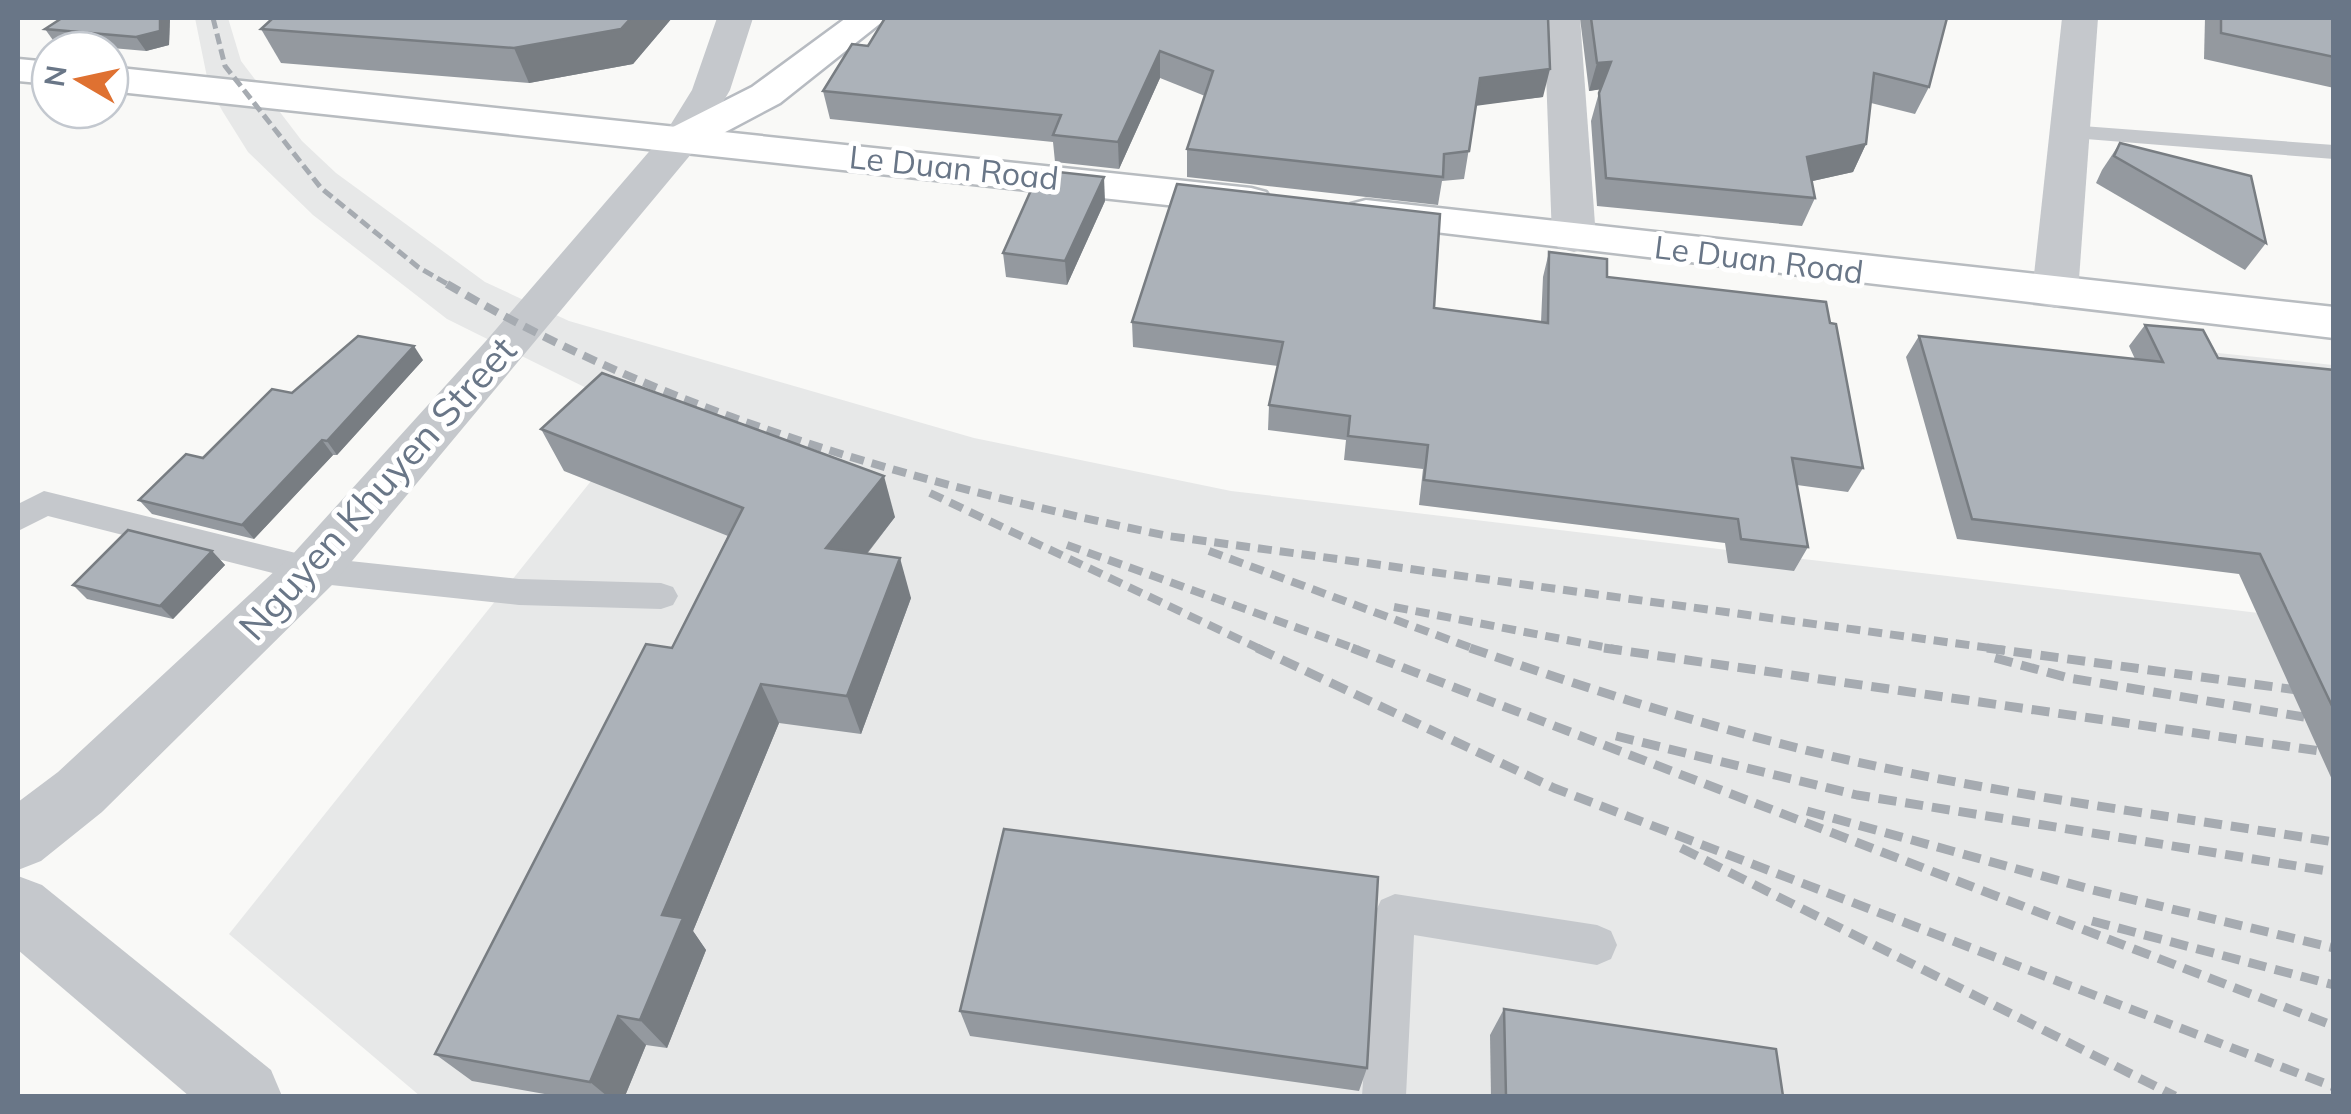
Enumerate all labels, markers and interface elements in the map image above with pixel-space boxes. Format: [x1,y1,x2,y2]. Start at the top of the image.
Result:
north arrow [30,30,130,130]
text: N [36,63,74,89]
street label: Le Duan Road [847,136,1061,198]
street label: Le Duan Road [1652,226,1866,292]
street label: Nguyen Khuyen Street [228,326,526,650]

